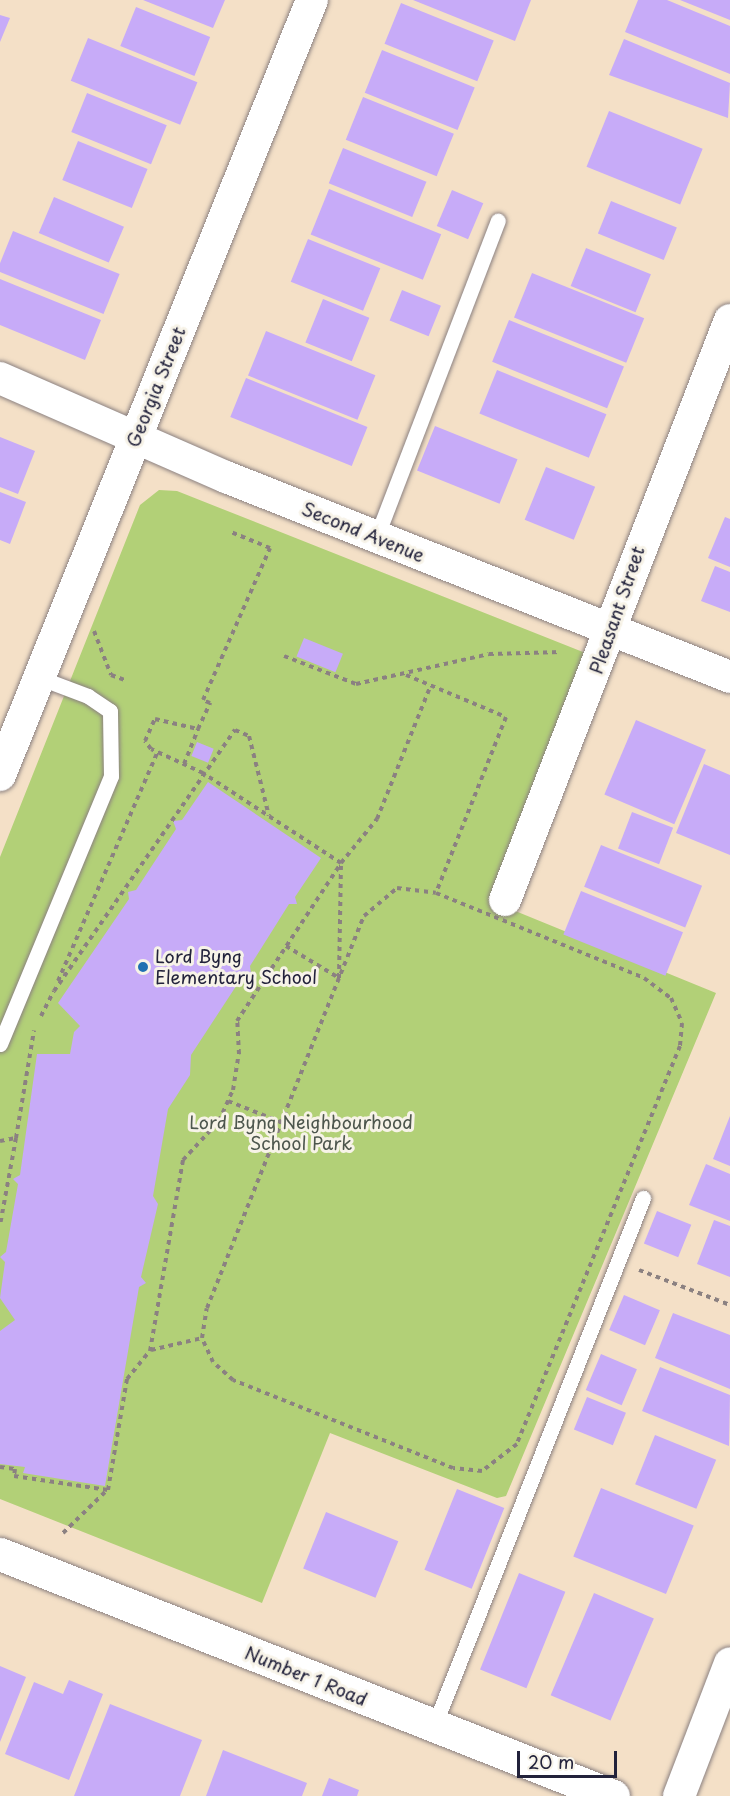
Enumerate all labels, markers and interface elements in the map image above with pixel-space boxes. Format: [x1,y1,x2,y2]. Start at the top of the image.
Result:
street label: Georgia Street [122,323,190,451]
street label: Second Avenue [299,498,427,566]
street label: Pleasant Street [585,543,649,677]
place label: Lord Byng Elementary School [155,946,317,988]
marker: Lord Byng Elementary School [136,960,150,974]
park label: Lord Byng Neighbourhood School Park [189,1112,413,1154]
street label: Number 1 Road [241,1641,371,1711]
scale bar [520,1739,620,1777]
text: 20 m [528,1748,574,1775]

